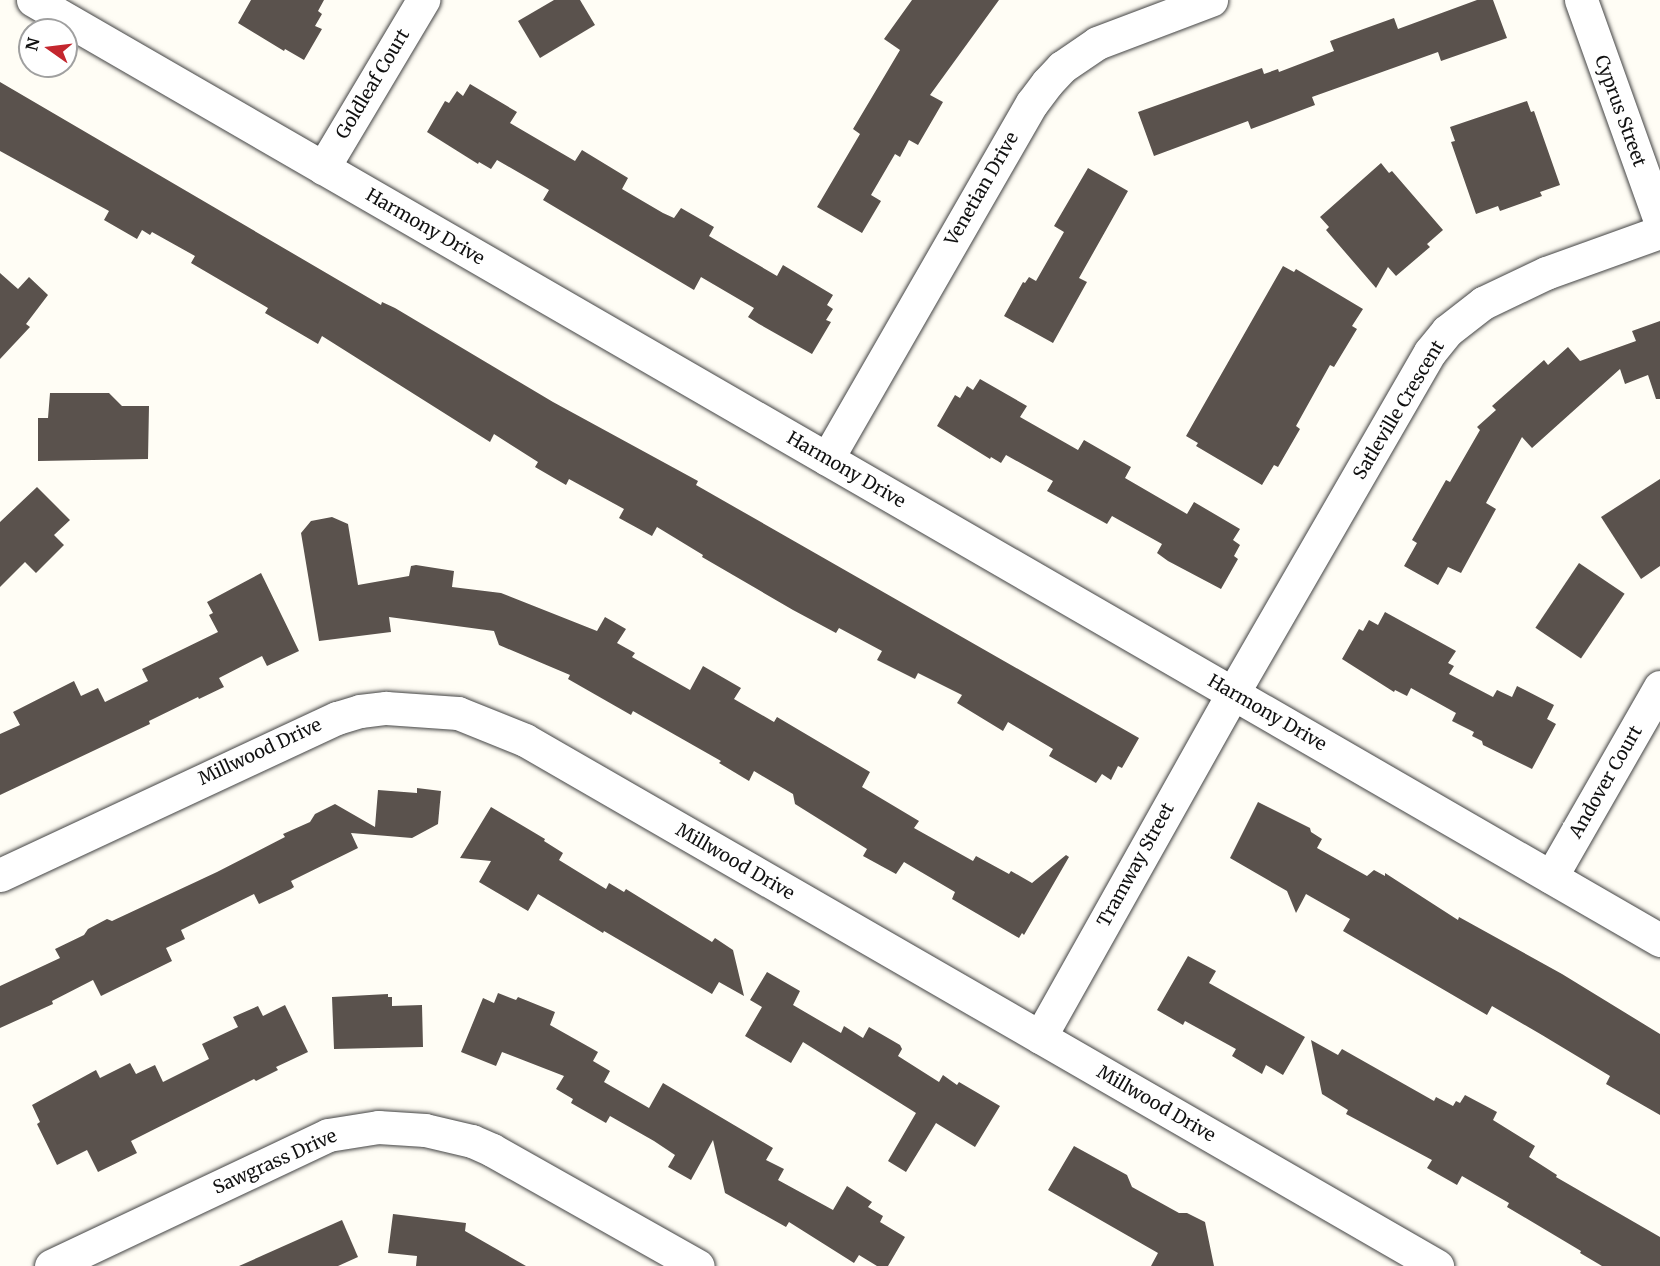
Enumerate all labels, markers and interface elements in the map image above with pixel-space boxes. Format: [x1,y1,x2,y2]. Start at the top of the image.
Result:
north arrow [18,18,78,78]
street label: Goldleaf Court [332,25,414,143]
text: N [21,36,44,53]
street label: Cyprus Street [1590,52,1650,170]
street label: Venetian Drive [941,129,1023,249]
street label: Harmony Drive [362,184,488,270]
street label: Satleville Crescent [1349,337,1449,483]
street label: Harmony Drive [783,427,909,513]
street label: Harmony Drive [1204,670,1330,756]
street label: Millwood Drive [195,714,325,790]
street label: Andover Court [1565,722,1647,842]
street label: Tramway Street [1093,799,1179,931]
street label: Millwood Drive [672,819,798,905]
street label: Millwood Drive [1093,1061,1219,1147]
street label: Sawgrass Drive [210,1125,340,1199]

